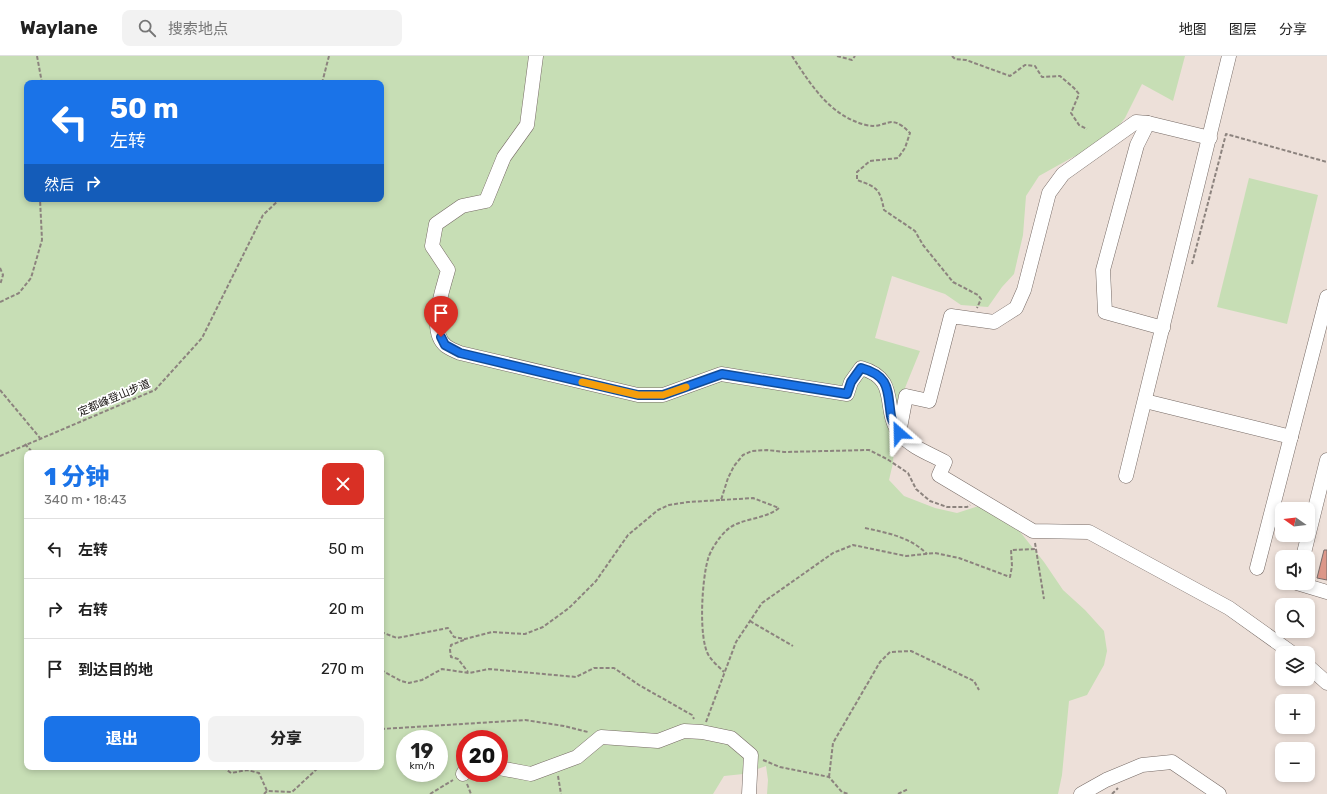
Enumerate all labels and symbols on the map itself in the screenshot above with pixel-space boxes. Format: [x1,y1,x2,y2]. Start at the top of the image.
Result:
pin [424,296,458,337]
street label: 定都峰登山步道 [76,377,152,419]
position arrow [878,412,920,454]
north arrow [1275,502,1315,542]
speed limit sign: 20 [456,730,508,782]

